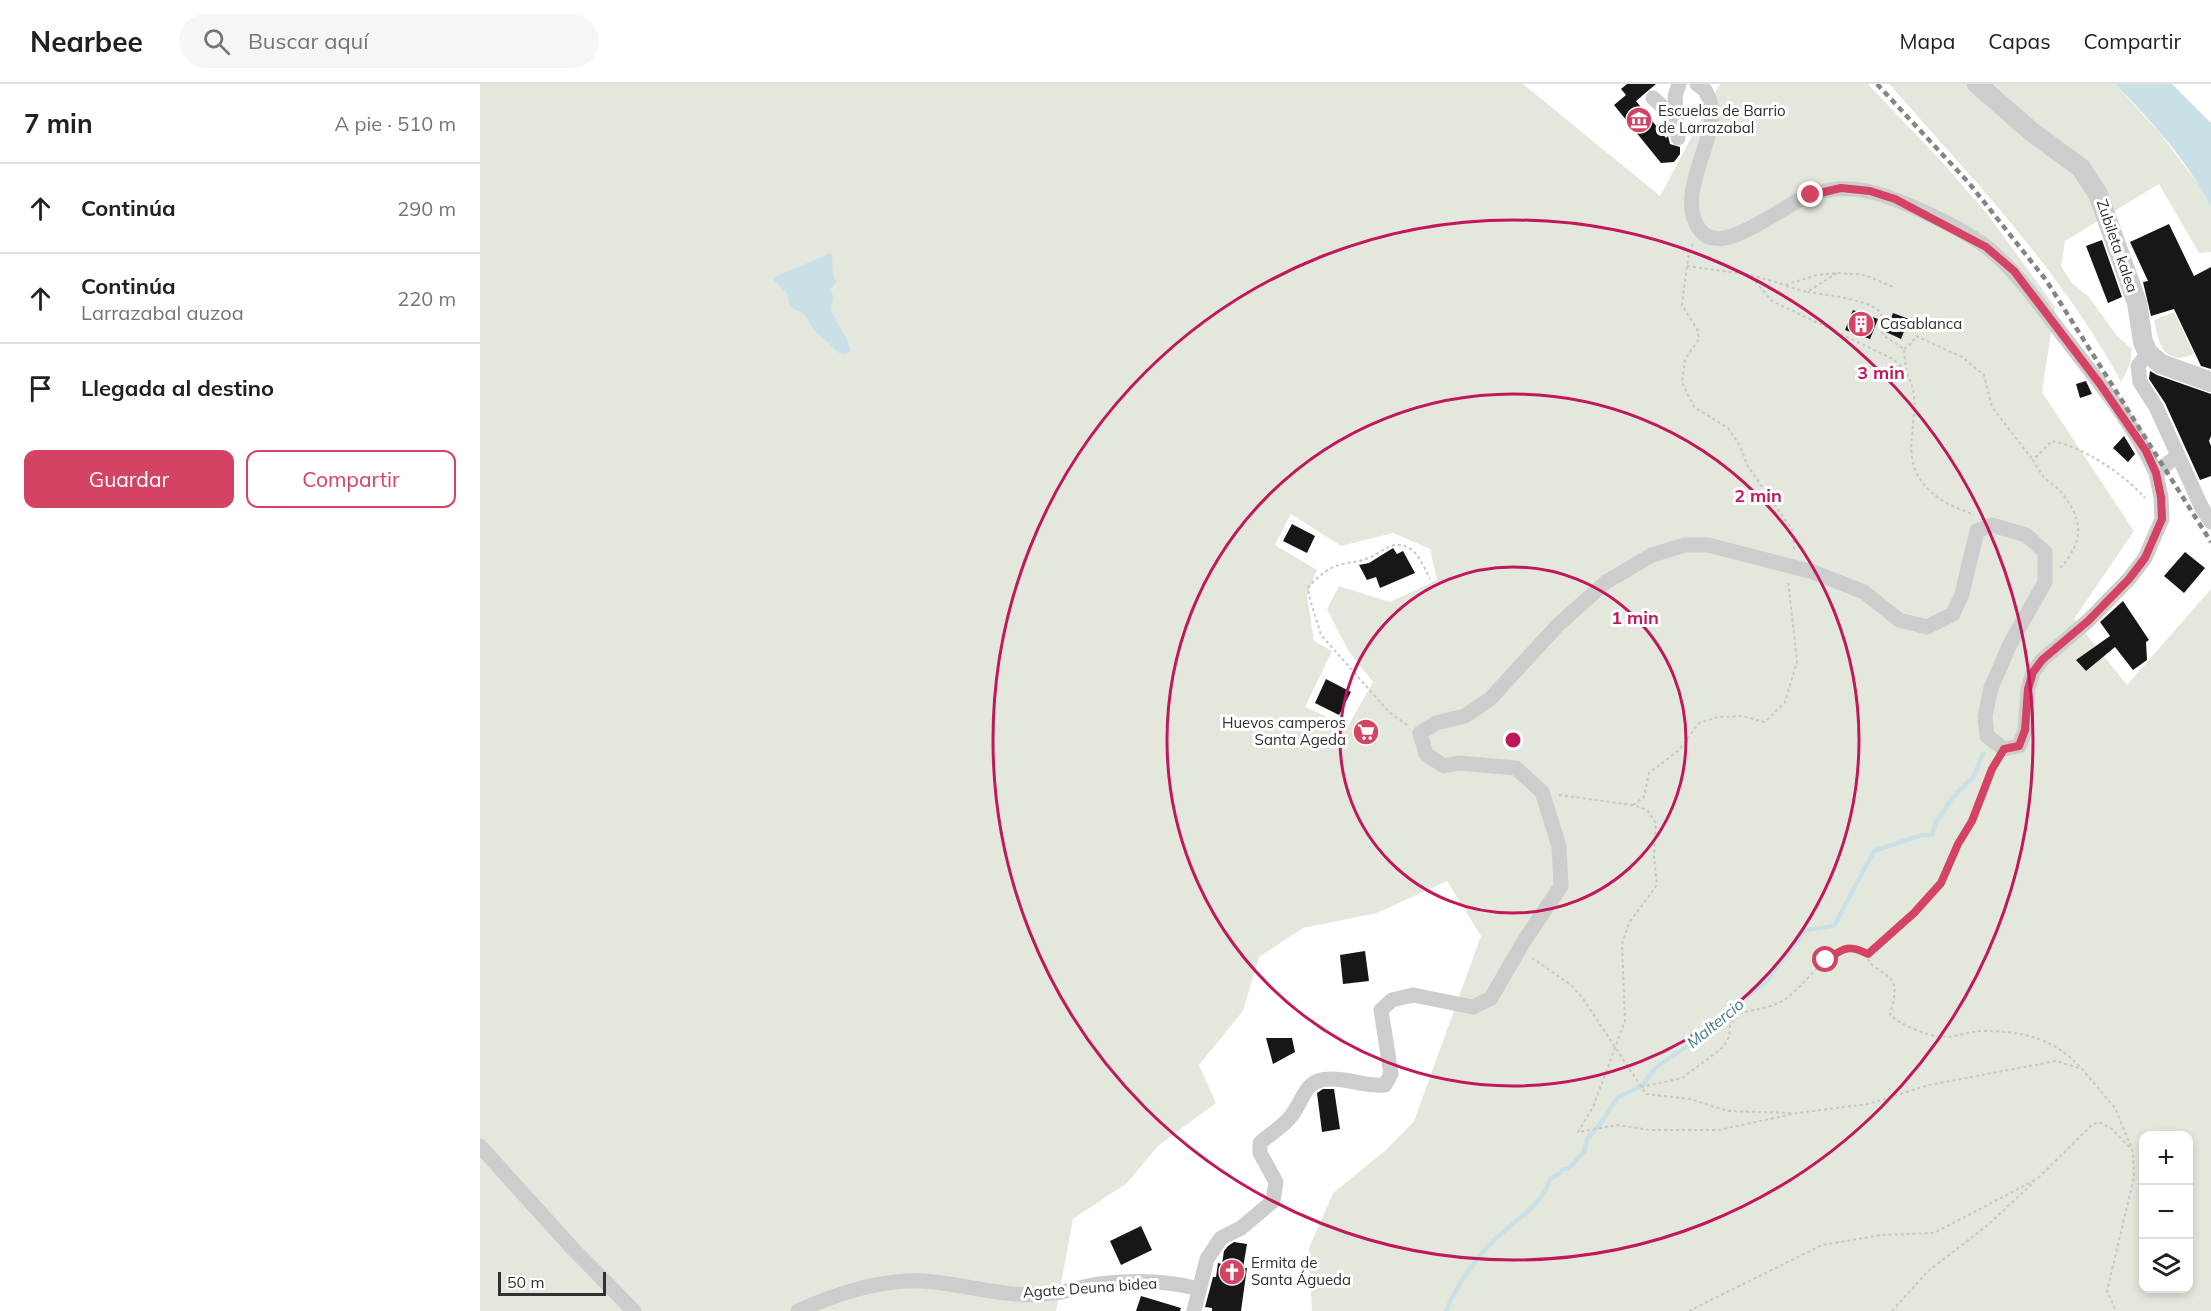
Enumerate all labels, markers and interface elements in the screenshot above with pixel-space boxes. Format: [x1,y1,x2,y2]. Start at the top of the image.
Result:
search box [179,14,599,68]
text: Nearbee [30,24,143,59]
icon: search [200,25,233,58]
text: Buscar aquí [248,27,369,55]
text: Mapa [1900,28,1955,54]
text: Capas [1988,28,2051,54]
text: Compartir [2084,28,2181,54]
place label: Escuelas de Barrio de Larrazabal [1658,101,1786,137]
museum icon: Escuelas de Barrio de Larrazabal [1624,105,1654,135]
text: 7 min [24,107,93,140]
text: A pie · 510 m [335,111,456,136]
route end [1797,181,1823,207]
icon: ahead [24,192,57,225]
text: Continúa [81,194,176,222]
text: 290 m [397,196,456,221]
street label: Zubileta kalea [2093,197,2142,295]
text: Continúa [81,272,176,300]
icon: ahead [24,282,57,315]
text: 220 m [397,286,456,311]
text: Larrazabal auzoa [81,300,244,325]
building icon: Casablanca [1846,309,1876,339]
place label: Casablanca [1880,314,1962,333]
text: 3 min [1857,361,1905,384]
icon: arrive [24,372,57,405]
text: Llegada al destino [81,374,274,402]
button: Guardar [24,450,234,508]
button: Compartir [246,450,456,508]
text: 2 min [1734,484,1782,507]
text: 1 min [1611,606,1659,629]
place label: Huevos camperos Santa Ageda [1222,713,1346,749]
supermarket icon: Huevos camperos Santa Ageda [1351,717,1381,747]
centre of rings [1503,730,1523,750]
route start [1812,946,1838,972]
water label: Maltercio [1682,994,1748,1052]
map controls [2139,1131,2193,1293]
button: + [2139,1131,2193,1185]
button: − [2139,1185,2193,1239]
button: layers [2139,1239,2193,1293]
place label: Ermita de Santa Águeda [1251,1253,1351,1289]
church icon: Ermita de Santa Águeda [1217,1257,1247,1287]
scale bar [498,1269,606,1296]
text: 50 m [507,1272,544,1292]
street label: Agate Deuna bidea [1022,1273,1158,1302]

